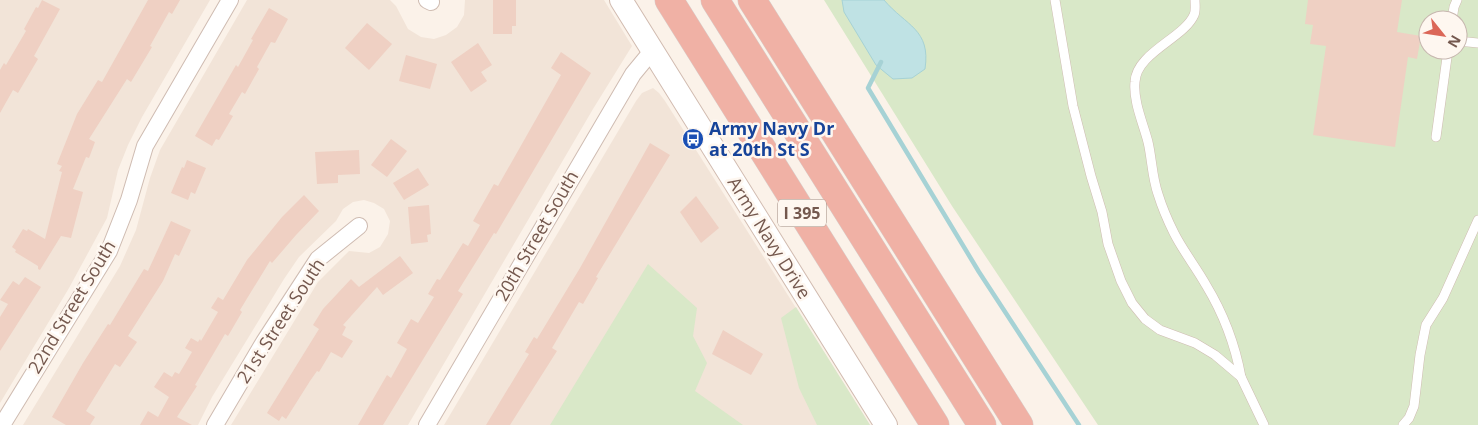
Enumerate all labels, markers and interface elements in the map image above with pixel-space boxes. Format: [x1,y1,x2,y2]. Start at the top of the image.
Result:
north arrow [1418,10,1468,60]
text: N [1444,32,1466,51]
place label: Army Navy Dr at 20th St S [709,116,834,161]
bus stop icon: Army Navy Dr at 20th St S [681,127,705,151]
street label: 20th Street South [489,166,583,305]
street label: Army Navy Drive [723,172,817,303]
road number: I 395 [778,200,826,227]
street label: 22nd Street South [22,235,120,378]
street label: 21st Street South [231,253,330,388]

